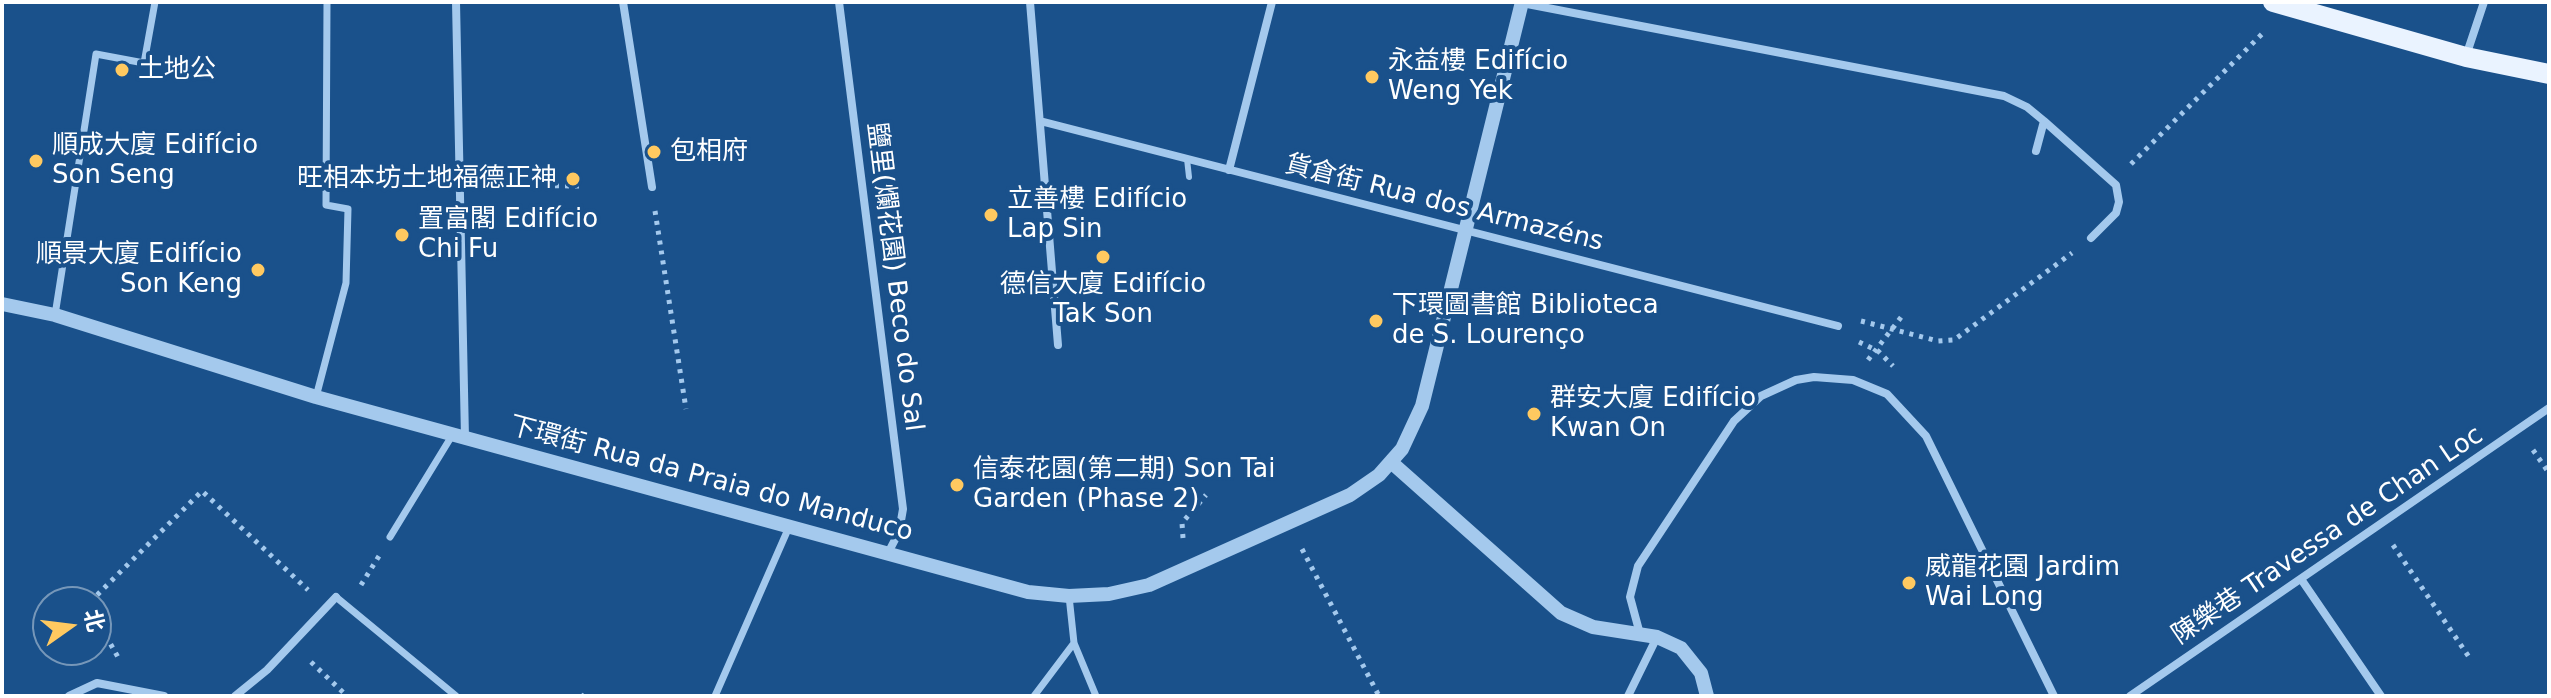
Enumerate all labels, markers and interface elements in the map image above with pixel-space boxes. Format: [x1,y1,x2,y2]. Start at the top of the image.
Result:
place label: 永益樓 Edifício Weng Yek [1388,46,1568,108]
place label: 土地公 [138,54,216,86]
marker: 土地公 [113,61,131,79]
marker: 永益樓 Edifício Weng Yek [1363,68,1381,86]
street label: 鹽里(爛花園) Beco do Sal [860,121,928,433]
place label: 順成大廈 Edifício Son Seng [52,130,258,192]
place label: 包相府 [670,136,748,168]
marker: 包相府 [645,143,663,161]
street label: 貨倉街 Rua dos Armazéns [1282,149,1606,259]
marker: 順成大廈 Edifício Son Seng [27,152,45,170]
place label: 旺相本坊土地福德正神 [297,163,557,195]
marker: 旺相本坊土地福德正神 [564,170,582,188]
place label: 立善樓 Edifício Lap Sin [1007,184,1187,246]
place label: 置富閣 Edifício Chi Fu [418,204,598,266]
marker: 立善樓 Edifício Lap Sin [982,206,1000,224]
marker: 置富閣 Edifício Chi Fu [393,226,411,244]
place label: 順景大廈 Edifício Son Keng [36,239,242,300]
marker: 德信大廈 Edifício Tak Son [1094,248,1112,266]
marker: 順景大廈 Edifício Son Keng [249,261,267,279]
place label: 德信大廈 Edifício Tak Son [1000,269,1206,330]
place label: 下環圖書館 Biblioteca de S. Lourenço [1392,290,1659,352]
marker: 下環圖書館 Biblioteca de S. Lourenço [1367,312,1385,330]
place label: 群安大廈 Edifício Kwan On [1550,383,1756,444]
marker: 群安大廈 Edifício Kwan On [1525,405,1543,423]
street label: 下環街 Rua da Praia do Manduco [506,411,916,549]
street label: 陳樂巷 Travessa de Chan Loc [2167,420,2489,652]
place label: 信泰花園(第二期) Son Tai Garden (Phase 2) [973,454,1275,516]
marker: 信泰花園(第二期) Son Tai Garden (Phase 2) [948,476,966,494]
place label: 威龍花園 Jardim Wai Long [1925,552,2120,614]
marker: 威龍花園 Jardim Wai Long [1900,574,1918,592]
north arrow [32,586,112,666]
text: 北 [79,607,109,634]

